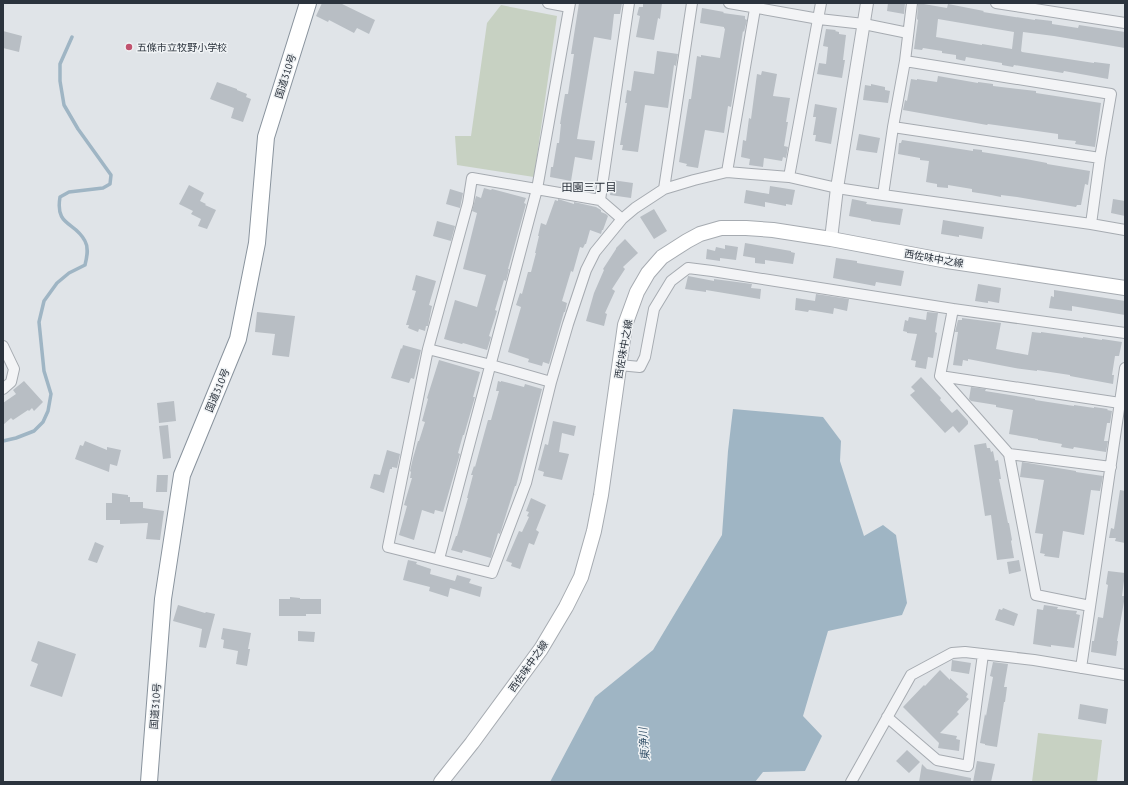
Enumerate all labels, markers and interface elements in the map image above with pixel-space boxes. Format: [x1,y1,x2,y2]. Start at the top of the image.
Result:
place label: 五條市立牧野小学校 [137,41,227,54]
marker: 五條市立牧野小学校 [124,42,134,52]
street label: 国道310号 [272,52,299,100]
district label: 田園三丁目 [562,180,617,194]
street label: 西佐味中之線 [903,247,965,270]
street label: 西佐味中之線 [612,318,635,380]
street label: 国道310号 [202,366,233,414]
street label: 西佐味中之線 [506,638,551,695]
street label: 国道310号 [147,682,164,730]
water label: 東浄川 [636,726,652,761]

